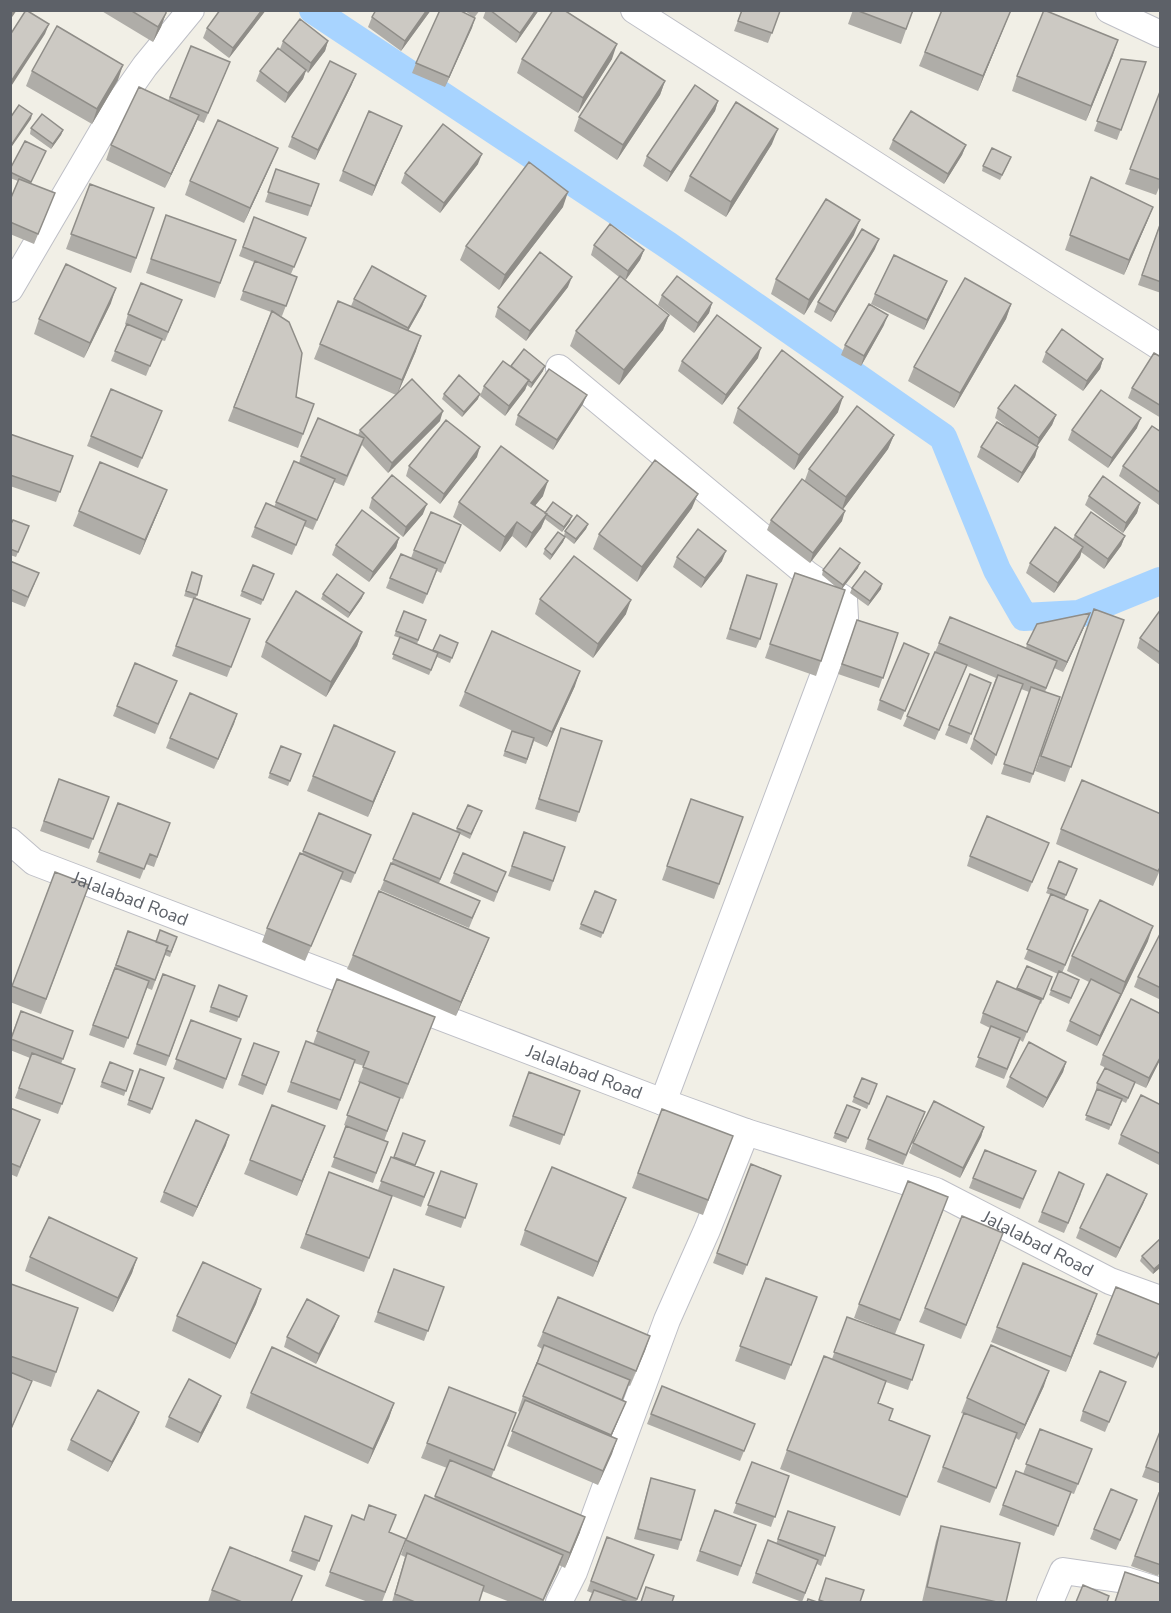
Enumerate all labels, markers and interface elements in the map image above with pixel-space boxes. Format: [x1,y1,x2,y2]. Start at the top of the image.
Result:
street label: Jalalabad Road [68,865,192,932]
street label: Jalalabad Road [522,1039,646,1105]
street label: Jalalabad Road [977,1204,1098,1282]

